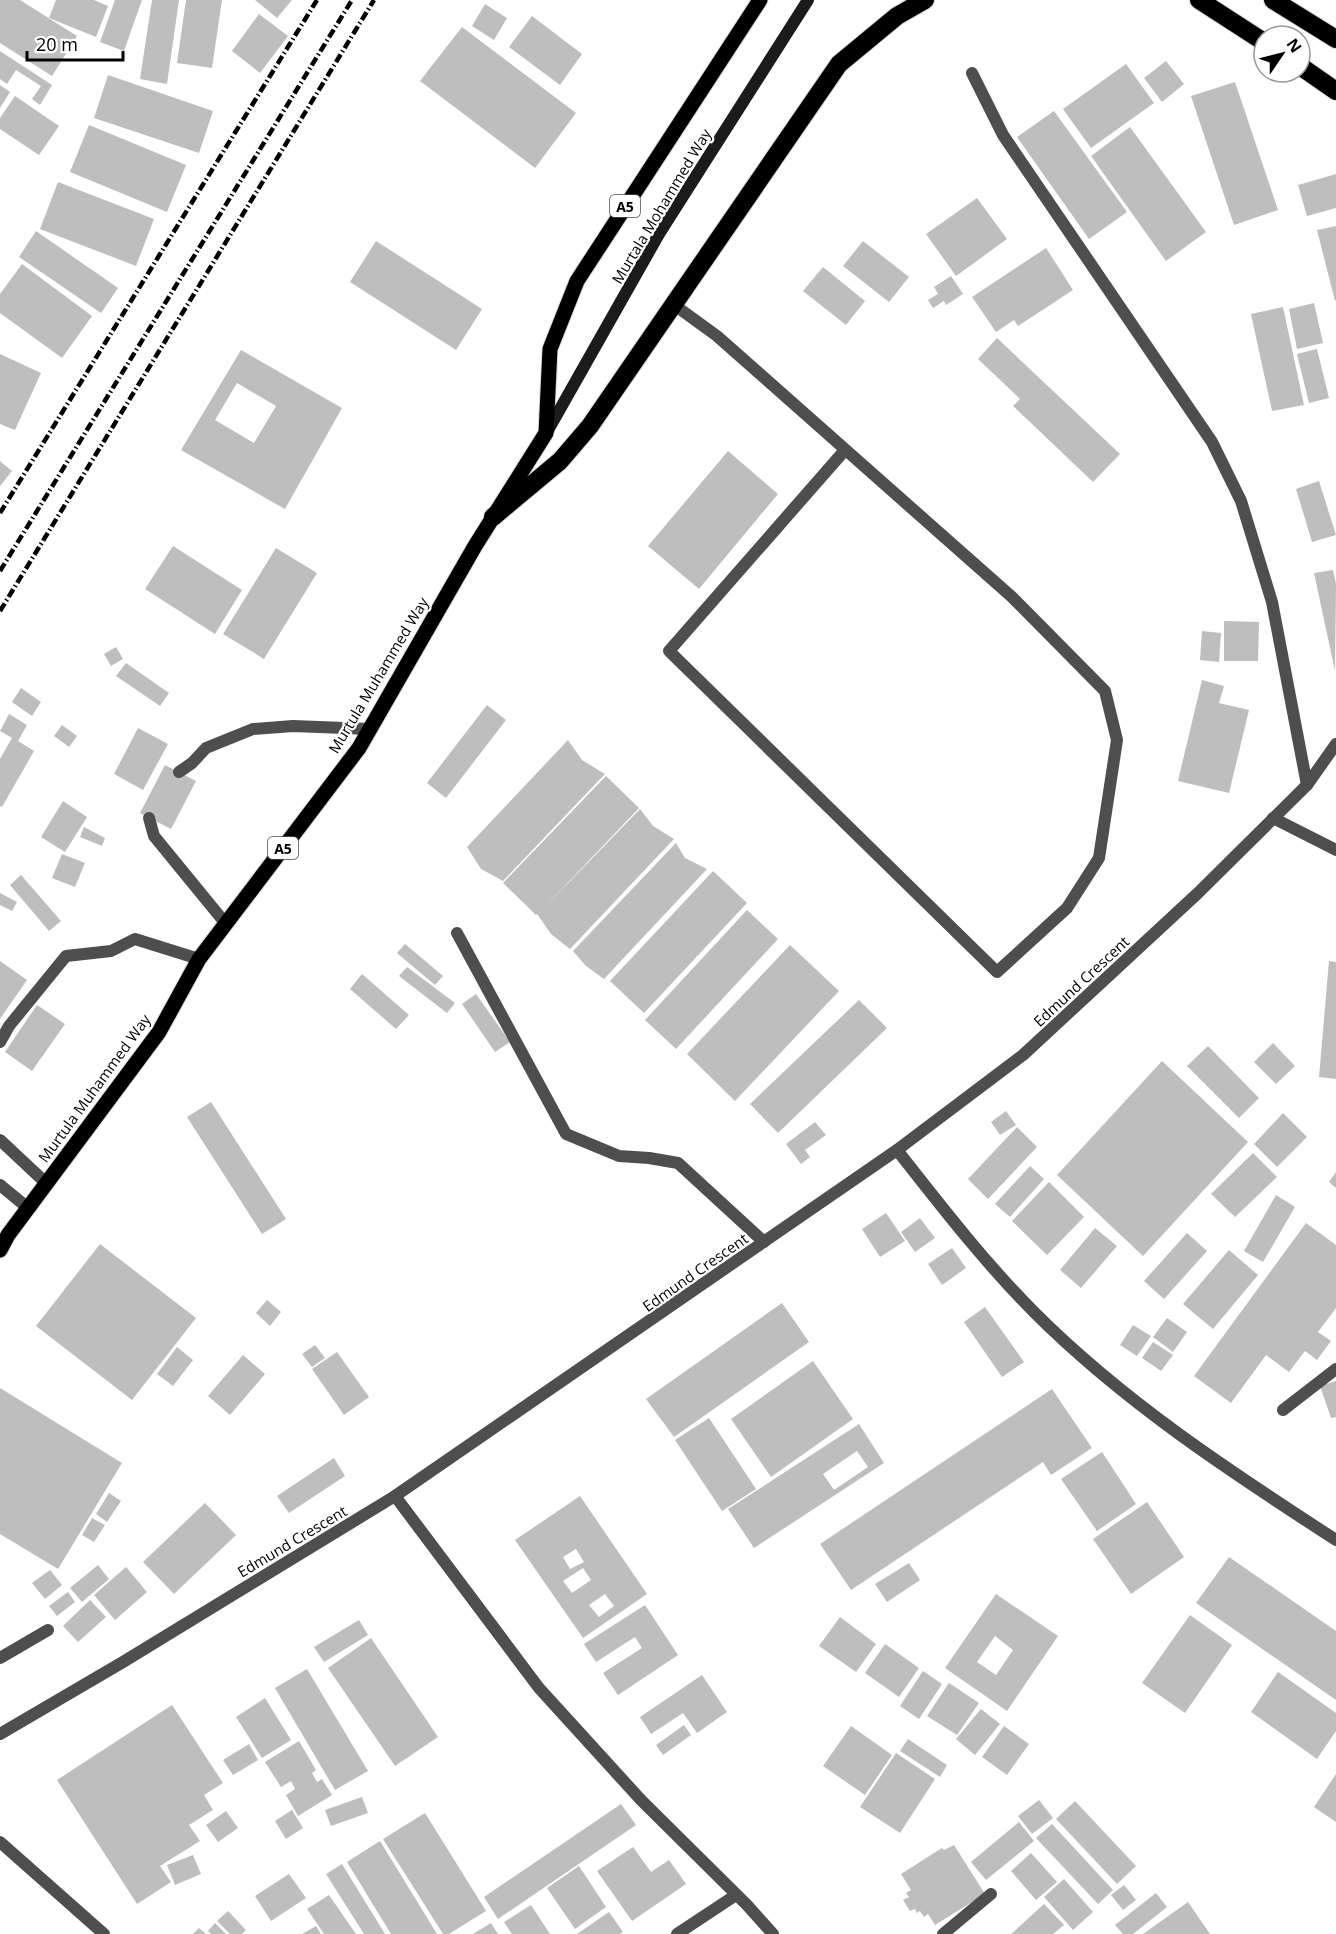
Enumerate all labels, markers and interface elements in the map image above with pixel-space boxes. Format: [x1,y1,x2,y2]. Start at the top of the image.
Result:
scale bar [27,24,123,62]
north arrow [1252,24,1312,84]
text: 20 m [36,32,78,56]
text: N [1282,34,1307,57]
street label: Murtala Mohammed Way [607,124,716,287]
road number: A5 [610,195,640,217]
street label: Murtula Muhammed Way [323,593,433,757]
road number: A5 [268,837,298,859]
street label: Edmund Crescent [1029,931,1133,1031]
street label: Murtula Muhammed Way [33,1009,155,1166]
street label: Edmund Crescent [638,1228,752,1316]
street label: Edmund Crescent [234,1500,350,1582]

